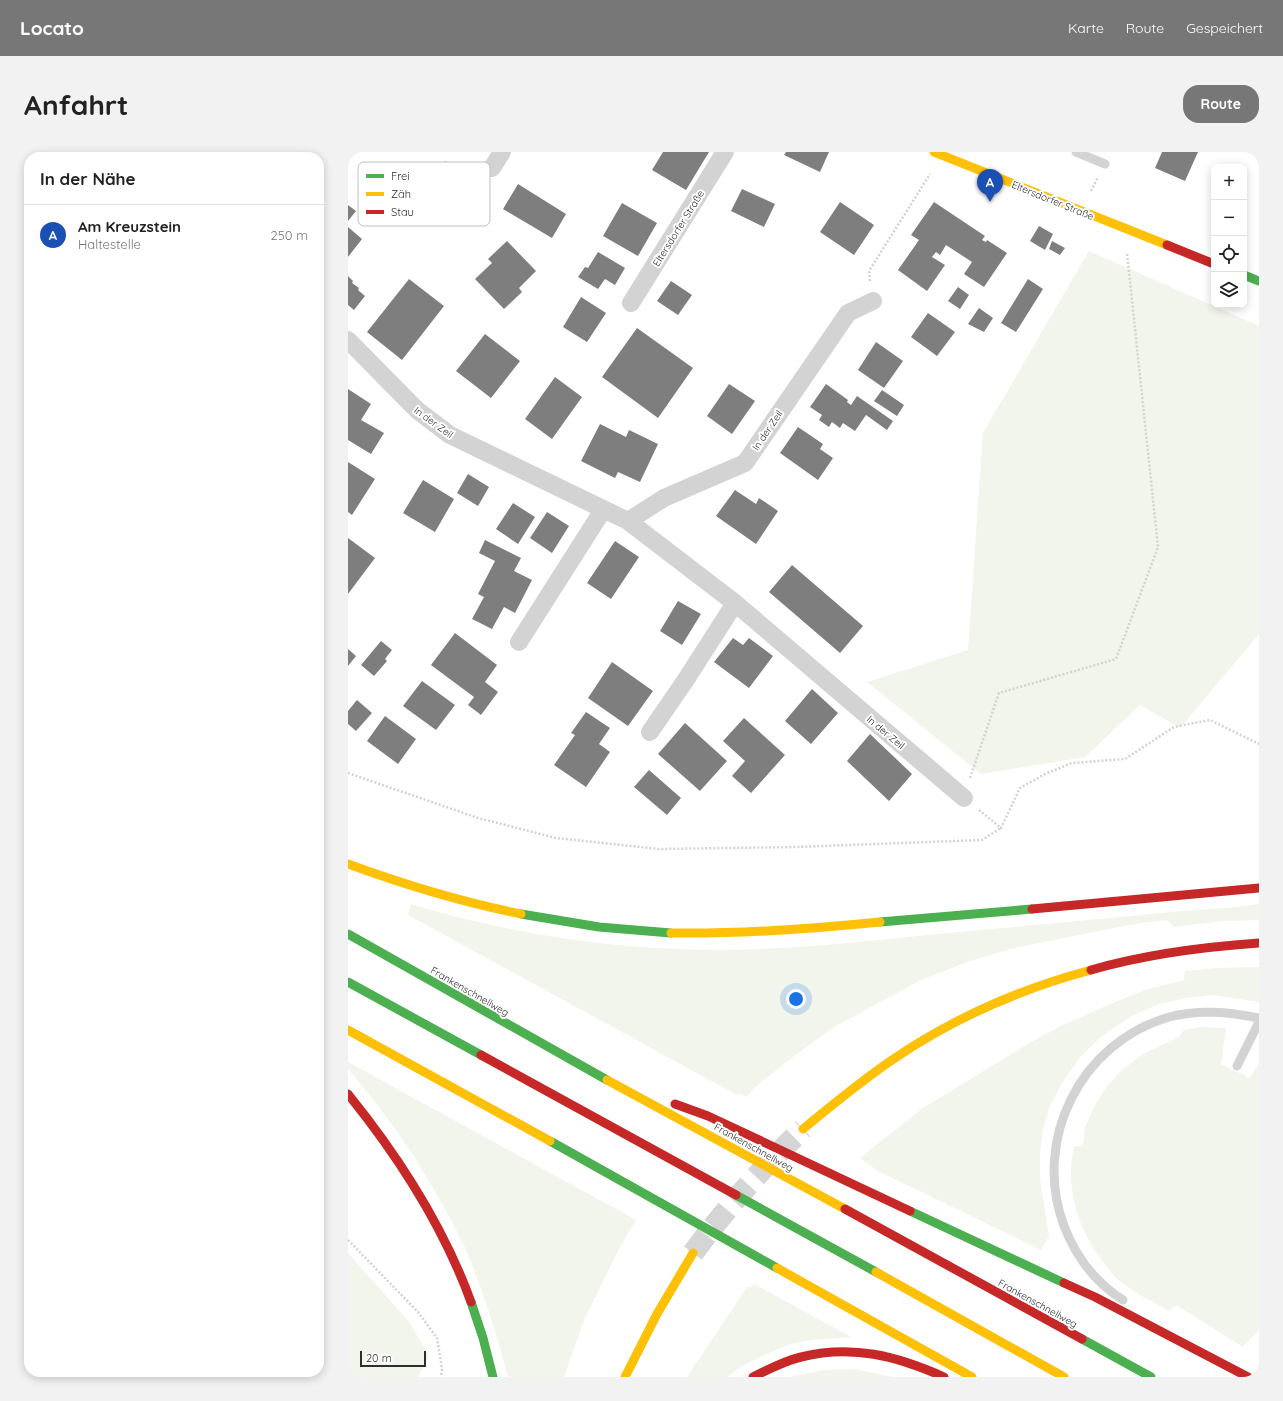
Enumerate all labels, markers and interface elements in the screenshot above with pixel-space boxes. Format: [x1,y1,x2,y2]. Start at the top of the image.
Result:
text: Locato [20,16,84,40]
text: Karte [1068,19,1104,37]
text: Route [1126,19,1164,37]
text: Gespeichert [1186,19,1263,37]
button: Route [1183,85,1259,123]
text: Anfahrt [24,87,128,122]
legend [358,162,490,226]
map controls [1211,164,1247,308]
button: + [1211,164,1247,200]
text: In der Nähe [40,168,136,189]
text: Frei [391,169,410,183]
pin: A [977,169,1003,202]
street label: Eltersdorfer Straße [1010,178,1096,223]
text: Zäh [391,187,411,201]
street label: Eltersdorfer Straße [650,187,707,269]
button: − [1211,200,1247,236]
text: Stau [391,205,414,219]
text: Am Kreuzstein [78,217,181,236]
text: A [49,227,57,243]
text: 250 m [271,227,308,243]
text: Haltestelle [78,236,141,252]
button: locate [1211,236,1247,272]
button: layers [1211,272,1247,308]
street label: In der Zeil [411,404,456,441]
street label: In der Zeil [749,408,786,453]
street label: In der Zeil [864,713,907,752]
street label: Frankenschnellweg [428,964,511,1019]
your location [786,989,806,1009]
street label: Frankenschnellweg [712,1120,796,1175]
street label: Frankenschnellweg [996,1276,1080,1331]
scale bar [360,1349,426,1368]
text: 20 m [366,1351,392,1365]

